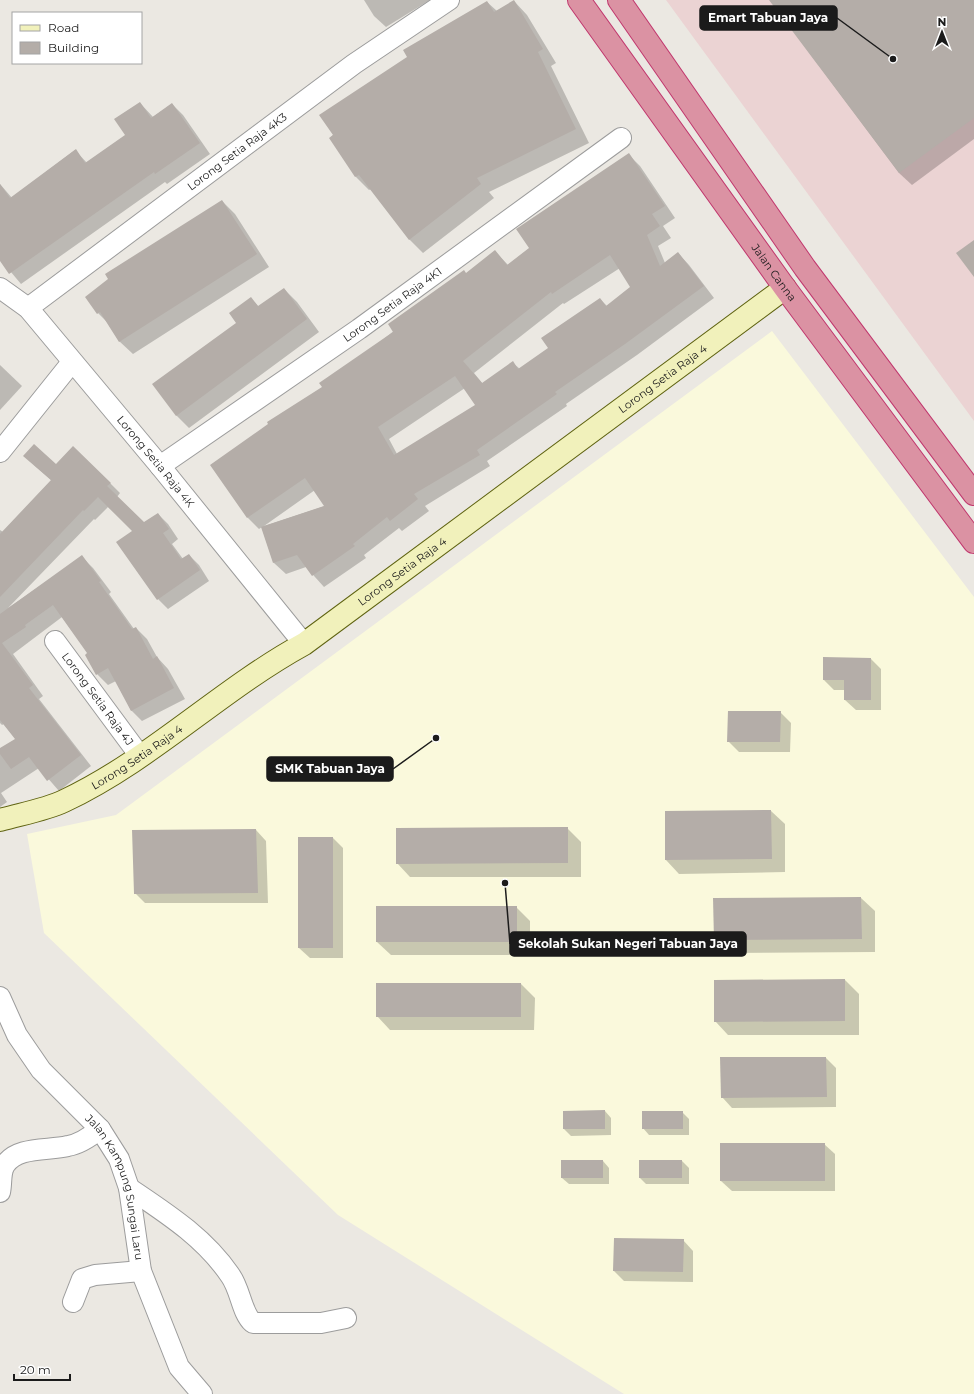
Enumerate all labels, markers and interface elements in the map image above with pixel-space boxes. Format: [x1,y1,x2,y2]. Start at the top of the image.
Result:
callout: Emart Tabuan Jaya [700,6,837,30]
text: Emart Tabuan Jaya [708,10,828,25]
legend [12,12,142,64]
north arrow [922,12,962,52]
text: N [938,15,946,29]
text: Road [48,20,79,35]
text: Building [48,40,99,55]
street label: Lorong Setia Raja 4K3 [184,110,289,193]
street label: Jalan Canna [748,240,799,304]
street label: Lorong Setia Raja 4K1 [340,264,445,345]
street label: Lorong Setia Raja 4 [615,341,710,416]
street label: Lorong Setia Raja 4K [114,413,198,510]
street label: Lorong Setia Raja 4 [355,534,450,609]
street label: Lorong Setia Raja 4J [59,650,137,748]
street label: Lorong Setia Raja 4 [89,721,186,792]
callout: SMK Tabuan Jaya [267,757,393,781]
text: SMK Tabuan Jaya [275,761,385,776]
callout: Sekolah Sukan Negeri Tabuan Jaya [510,932,746,956]
text: Sekolah Sukan Negeri Tabuan Jaya [518,936,738,951]
street label: Jalan Kampung Sungai Laru [82,1111,146,1261]
scale bar [14,1356,70,1382]
text: 20 m [20,1362,51,1377]

